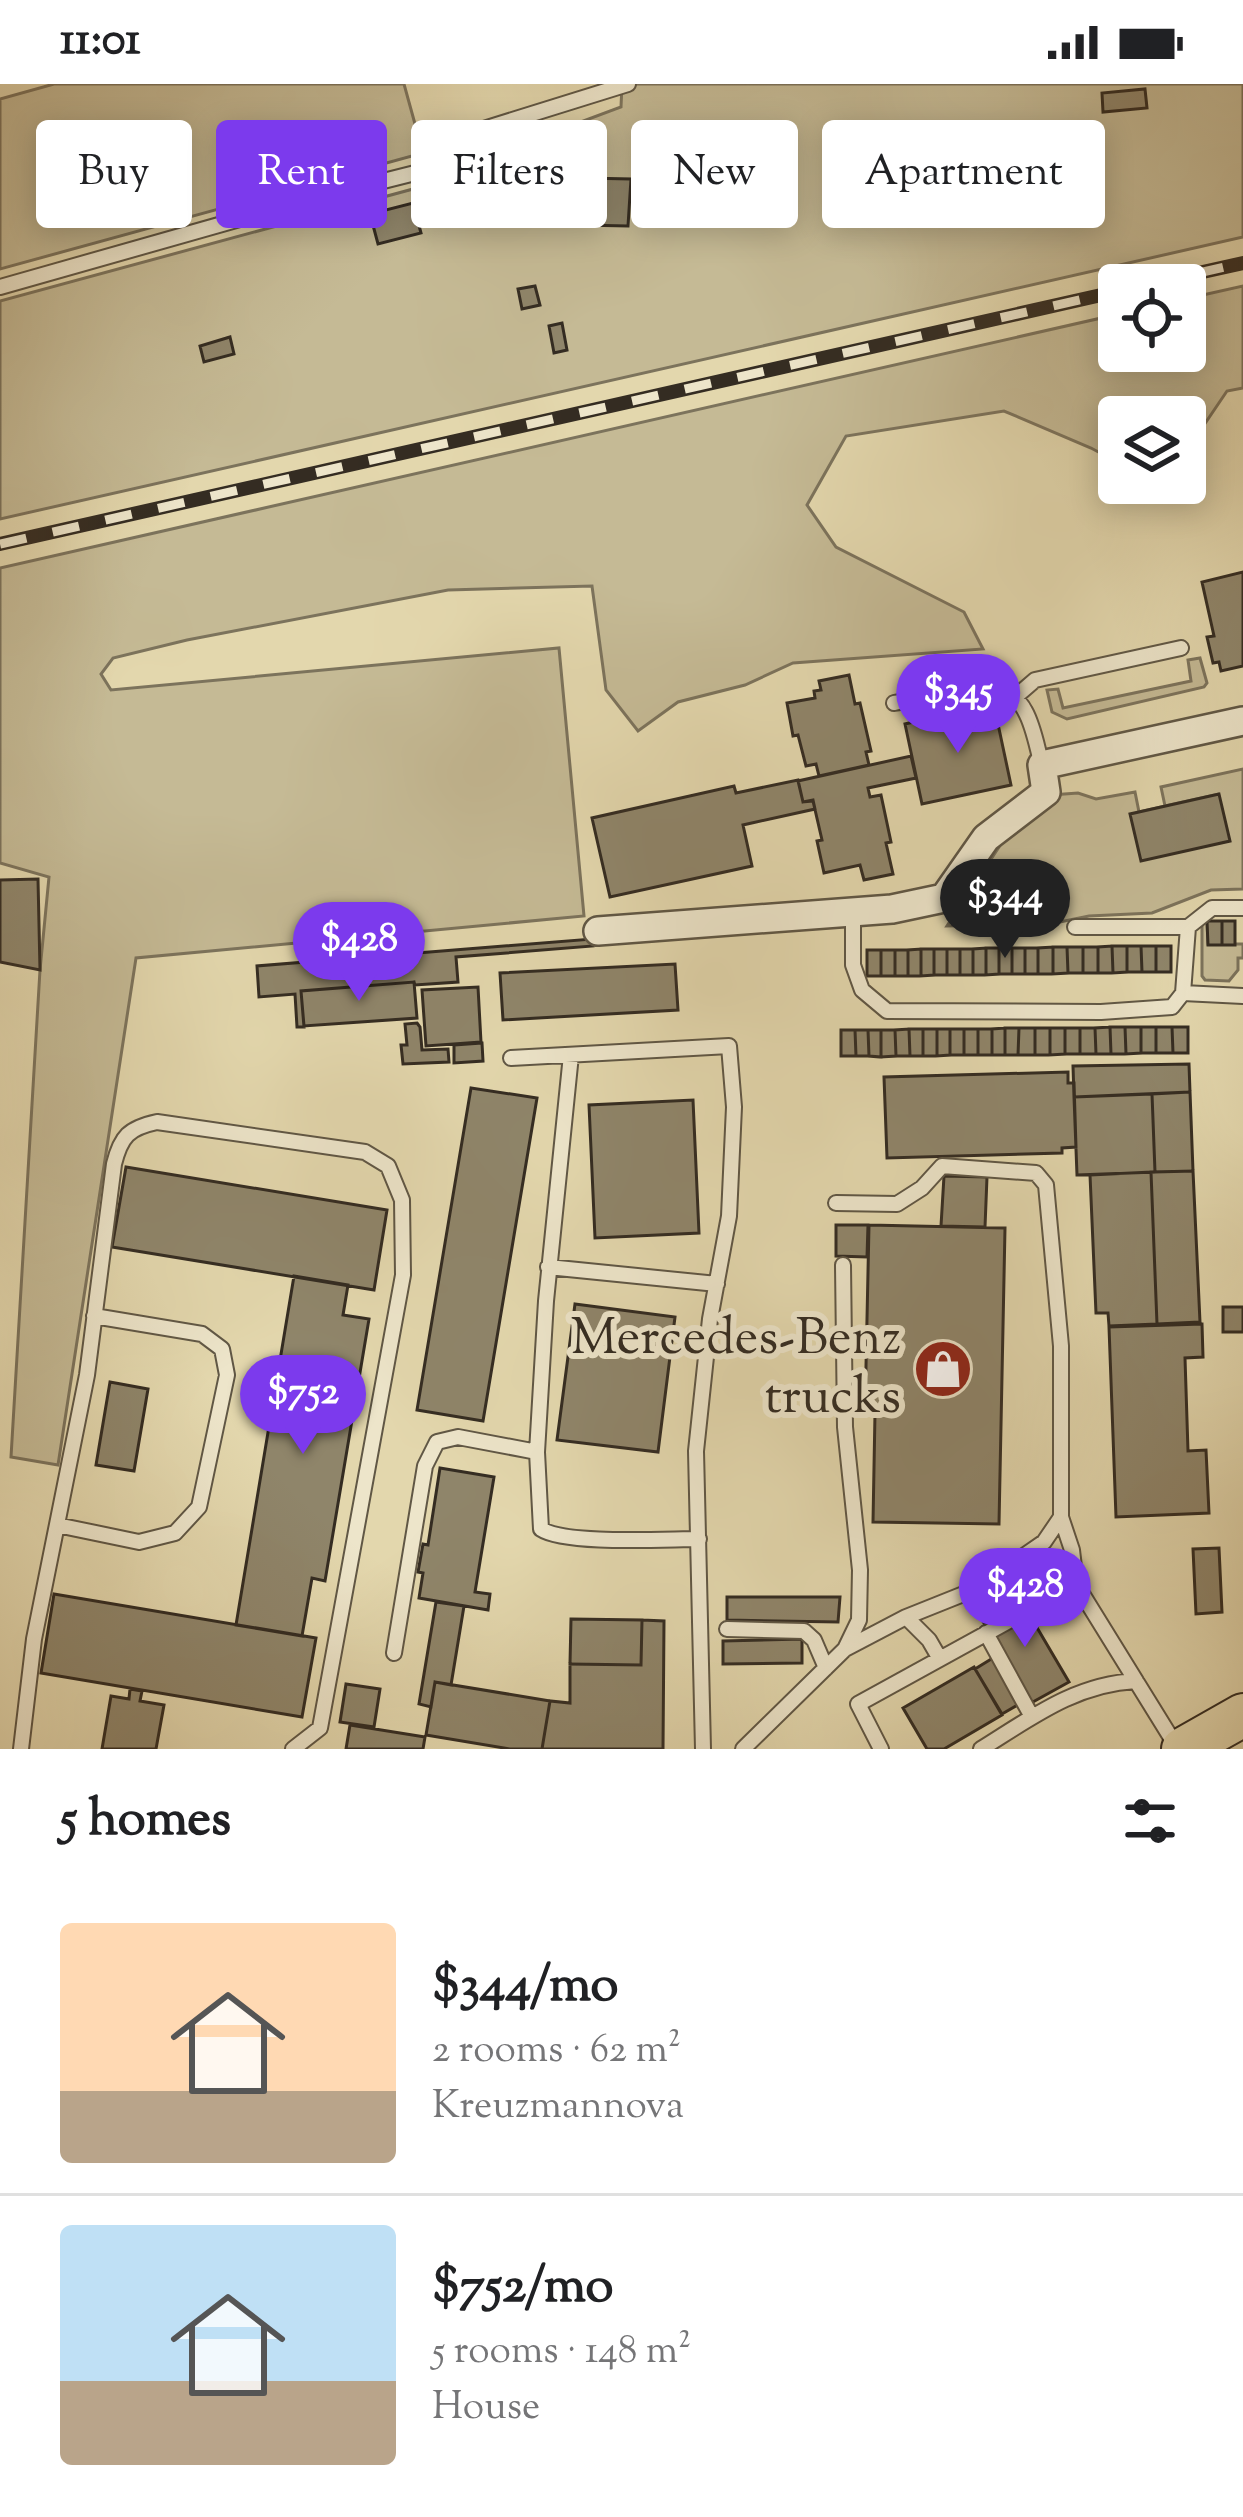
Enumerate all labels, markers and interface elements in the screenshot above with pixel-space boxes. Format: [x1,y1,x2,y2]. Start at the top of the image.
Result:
text: 11:01 [60,10,141,75]
chip: Buy [36,120,192,228]
chip: Rent [216,120,387,228]
chip: Filters [411,120,607,228]
chip: New [631,120,798,228]
chip: Apartment [822,120,1105,228]
map controls [1098,264,1206,504]
button: locate [1098,264,1206,372]
button: layers [1098,396,1206,504]
pin: $345 [887,654,1029,756]
text: $345 [923,665,993,721]
pin: $344 [934,859,1076,961]
text: $344 [967,870,1043,926]
pin: $428 [288,902,430,1004]
text: $428 [320,913,398,969]
place label: Mercedes-Benz trucks [570,1304,901,1436]
shop icon: Mercedes-Benz trucks [912,1338,974,1400]
pin: $752 [232,1355,374,1457]
text: $752 [267,1366,339,1422]
pin: $428 [954,1548,1096,1650]
text: $428 [986,1559,1064,1615]
text: 5 homes [60,1785,231,1858]
icon: filters [1117,1788,1183,1854]
text: $344/mo [432,1951,618,2024]
icon: home [156,1971,300,2115]
text: 2 rooms · 62 m² [432,2024,681,2080]
text: Kreuzmannova [432,2080,684,2136]
text: $752/mo [432,2252,613,2325]
icon: home [156,2273,300,2417]
text: 5 rooms · 148 m² [432,2325,691,2381]
text: House [432,2381,540,2437]

